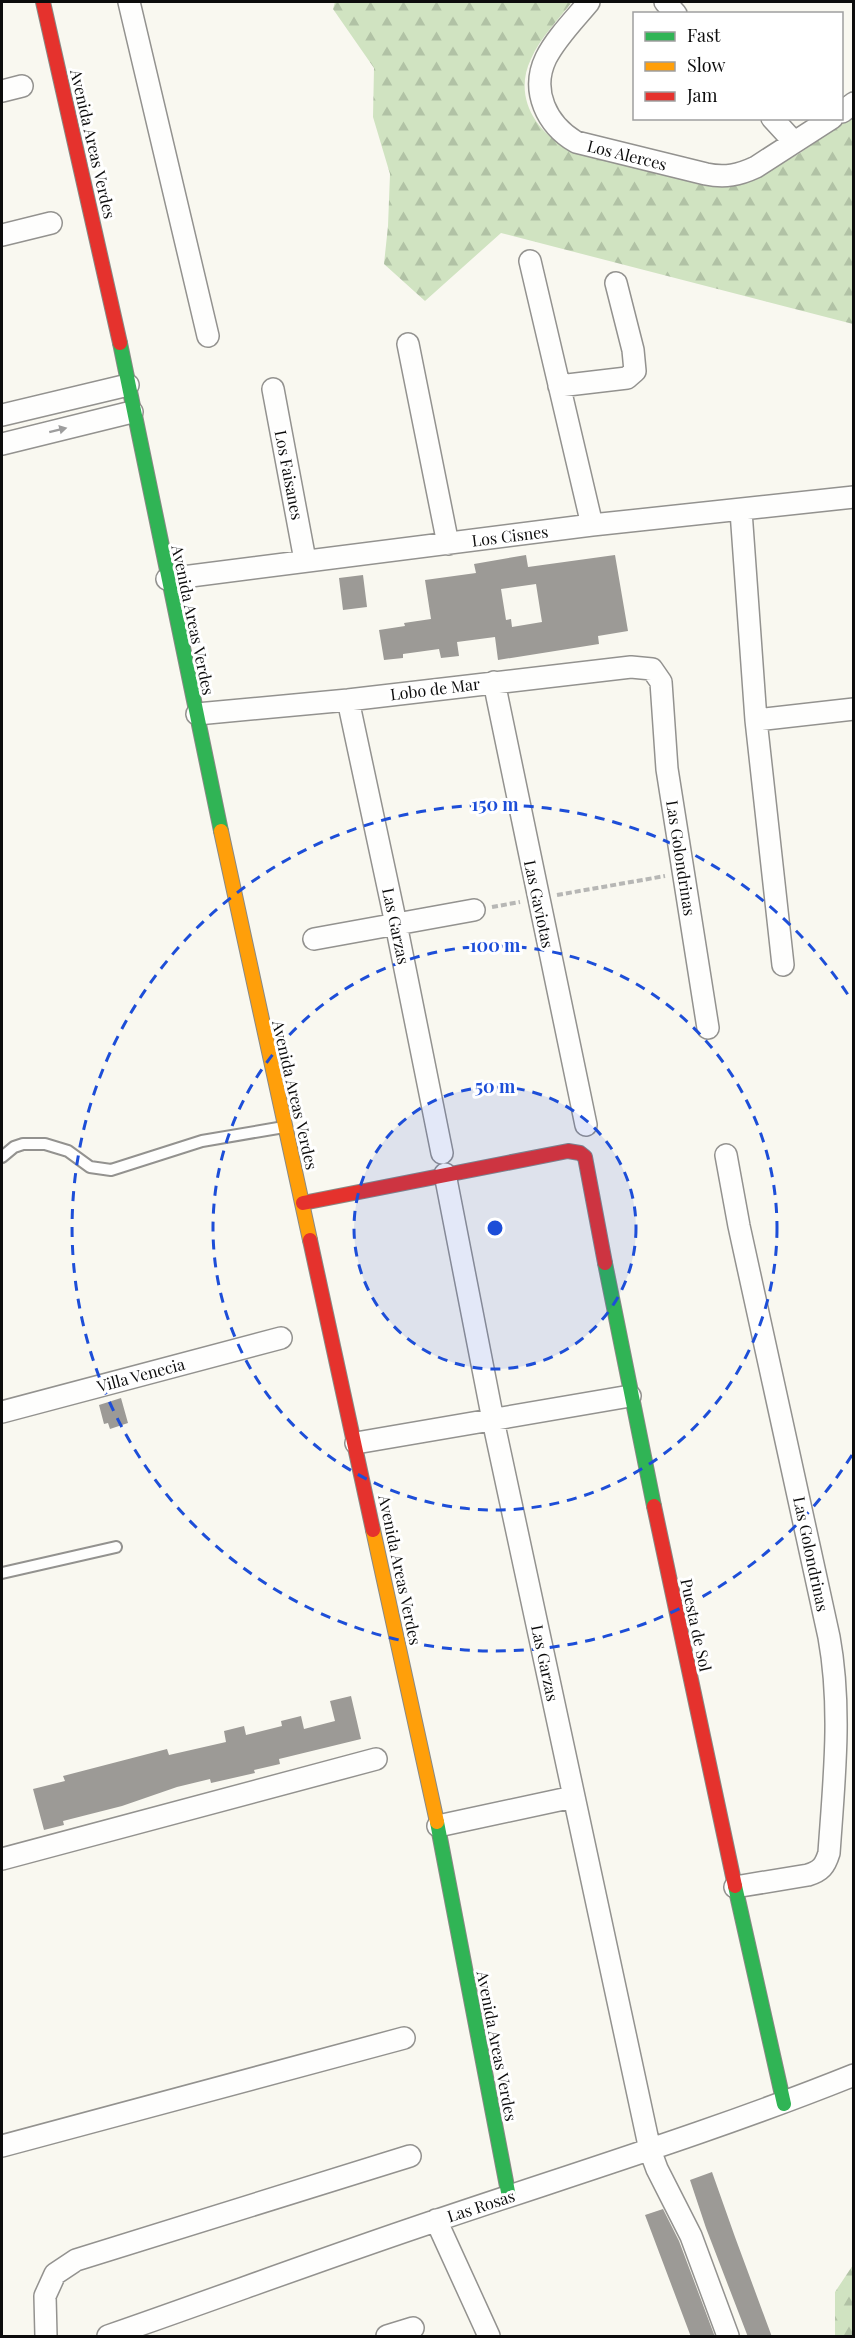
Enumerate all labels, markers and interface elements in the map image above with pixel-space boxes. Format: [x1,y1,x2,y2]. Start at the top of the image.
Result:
legend [633,12,843,120]
text: Fast [687,23,721,47]
text: Slow [687,53,725,77]
street label: Avenida Areas Verdes [66,66,121,221]
text: Jam [686,83,717,107]
street label: Los Alerces [585,135,669,175]
one-way arrow [49,425,68,435]
street label: Los Faisanes [271,428,308,521]
street label: Los Cisnes [470,520,549,551]
street label: Avenida Areas Verdes [167,542,220,697]
street label: Lobo de Mar [389,673,481,704]
text: 150 m [471,792,519,816]
street label: Las Golondrinas [662,799,701,917]
street label: Las Gaviotas [520,858,559,950]
street label: Las Garzas [378,886,415,966]
text: 100 m [470,933,521,957]
street label: Avenida Areas Verdes [268,1017,323,1172]
text: 50 m [475,1074,516,1098]
centre of rings [485,1218,505,1238]
street label: Villa Venecia [94,1353,187,1397]
street label: Avenida Areas Verdes [374,1492,427,1647]
street label: Las Golondrinas [789,1495,834,1613]
street label: Puesta de Sol [676,1576,717,1674]
street label: Las Garzas [527,1623,564,1703]
street label: Avenida Areas Verdes [472,1968,522,2123]
street label: Las Rosas [444,2185,517,2226]

